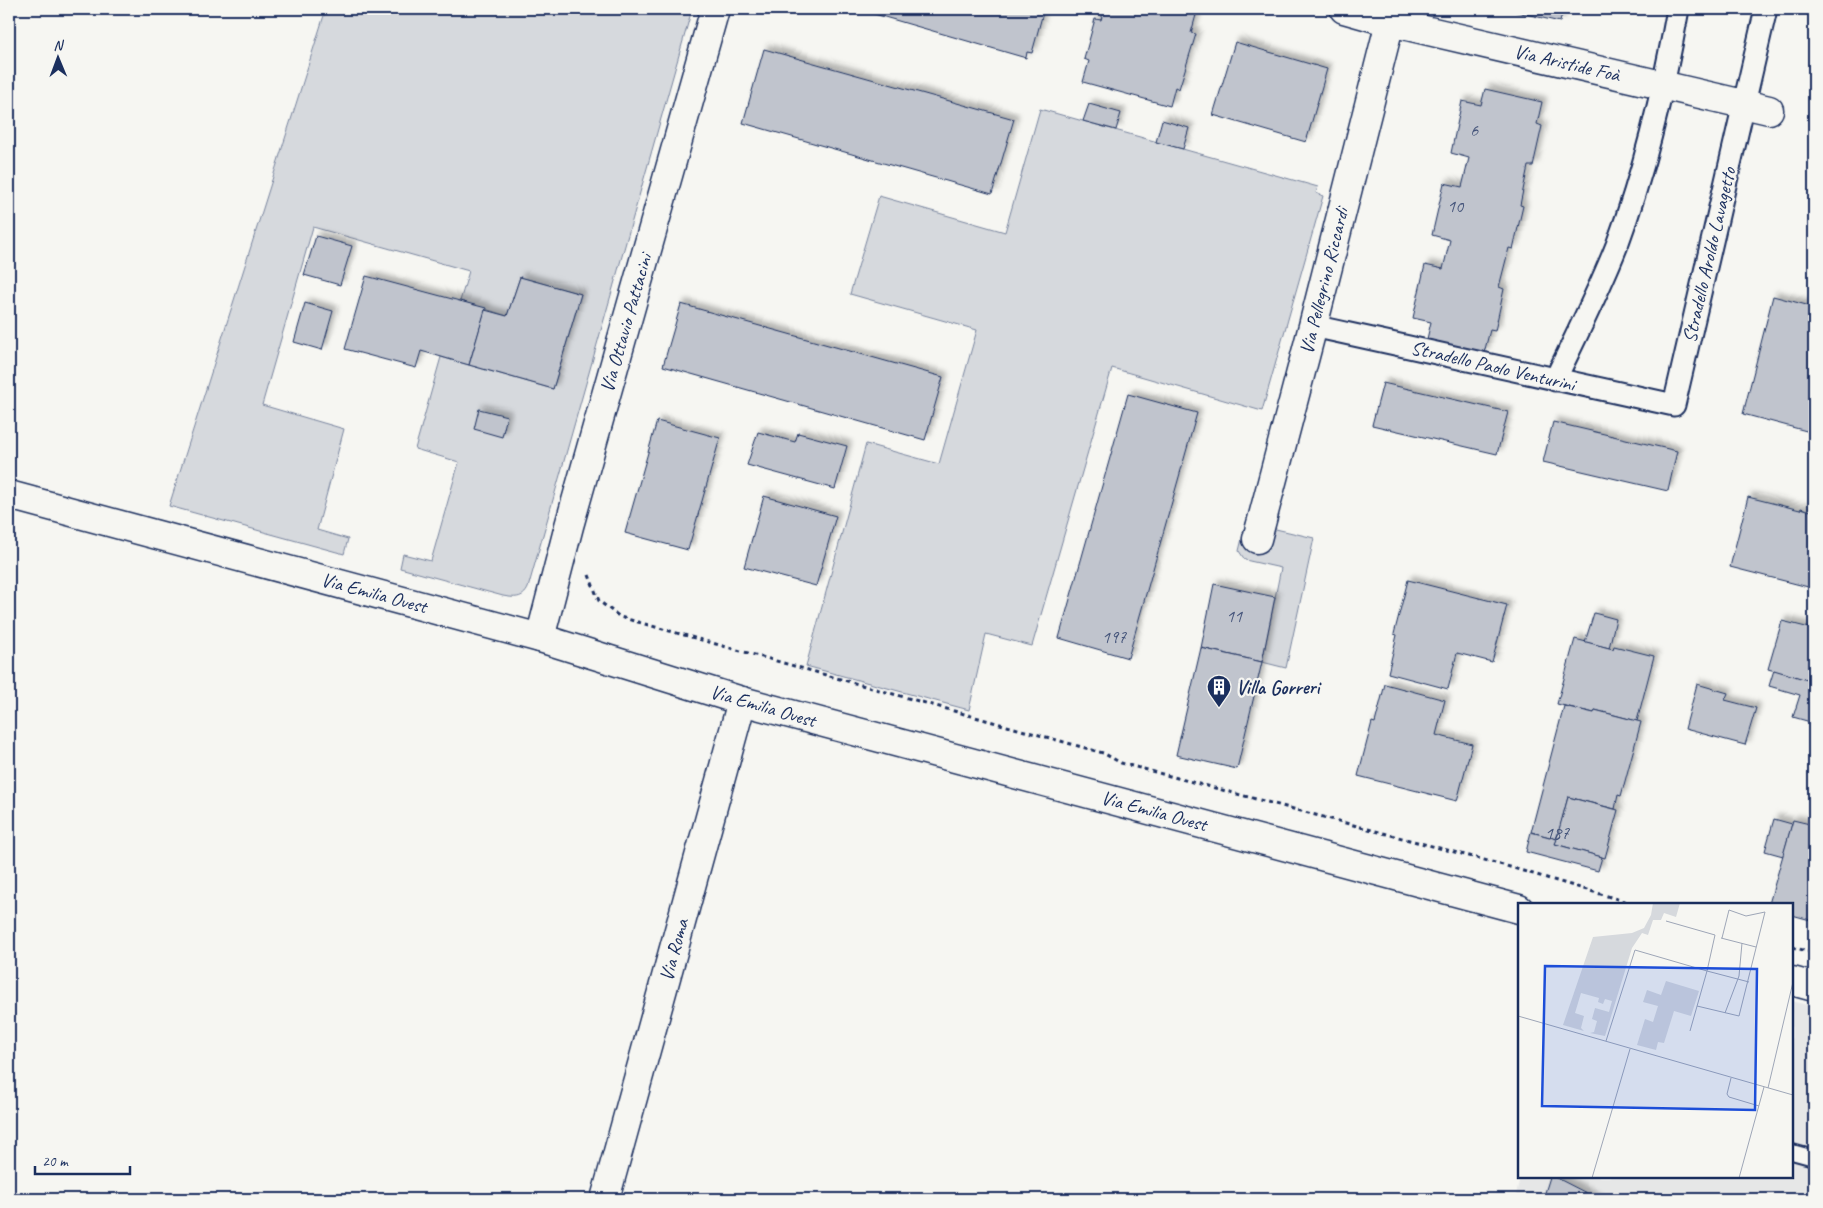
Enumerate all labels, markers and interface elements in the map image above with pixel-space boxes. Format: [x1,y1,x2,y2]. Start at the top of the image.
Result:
north arrow [32,32,82,82]
text: N [53,37,65,54]
street label: Via Aristide Foà [1512,39,1624,88]
house number: 6 [1470,119,1479,141]
street label: Stradello Aroldo Lavagetto [1677,164,1742,345]
house number: 10 [1447,195,1465,217]
street label: Via Pellegrino Riccardi [1294,203,1355,357]
street label: Via Ottavio Pattacini [594,249,658,395]
street label: Stradello Paolo Venturini [1409,335,1580,398]
street label: Via Emilia Ovest [318,567,432,620]
house number: 11 [1226,605,1243,627]
house number: 197 [1102,626,1127,648]
building icon: Villa Gorreri [1206,674,1232,708]
place label: Villa Gorreri [1236,675,1323,700]
street label: Via Emilia Ovest [707,679,821,734]
street label: Via Emilia Ovest [1098,785,1212,838]
house number: 187 [1545,822,1570,844]
inset map [1518,903,1793,1178]
street label: Via Roma [654,915,695,984]
scale bar [35,1143,130,1175]
text: 20 m [42,1152,69,1171]

